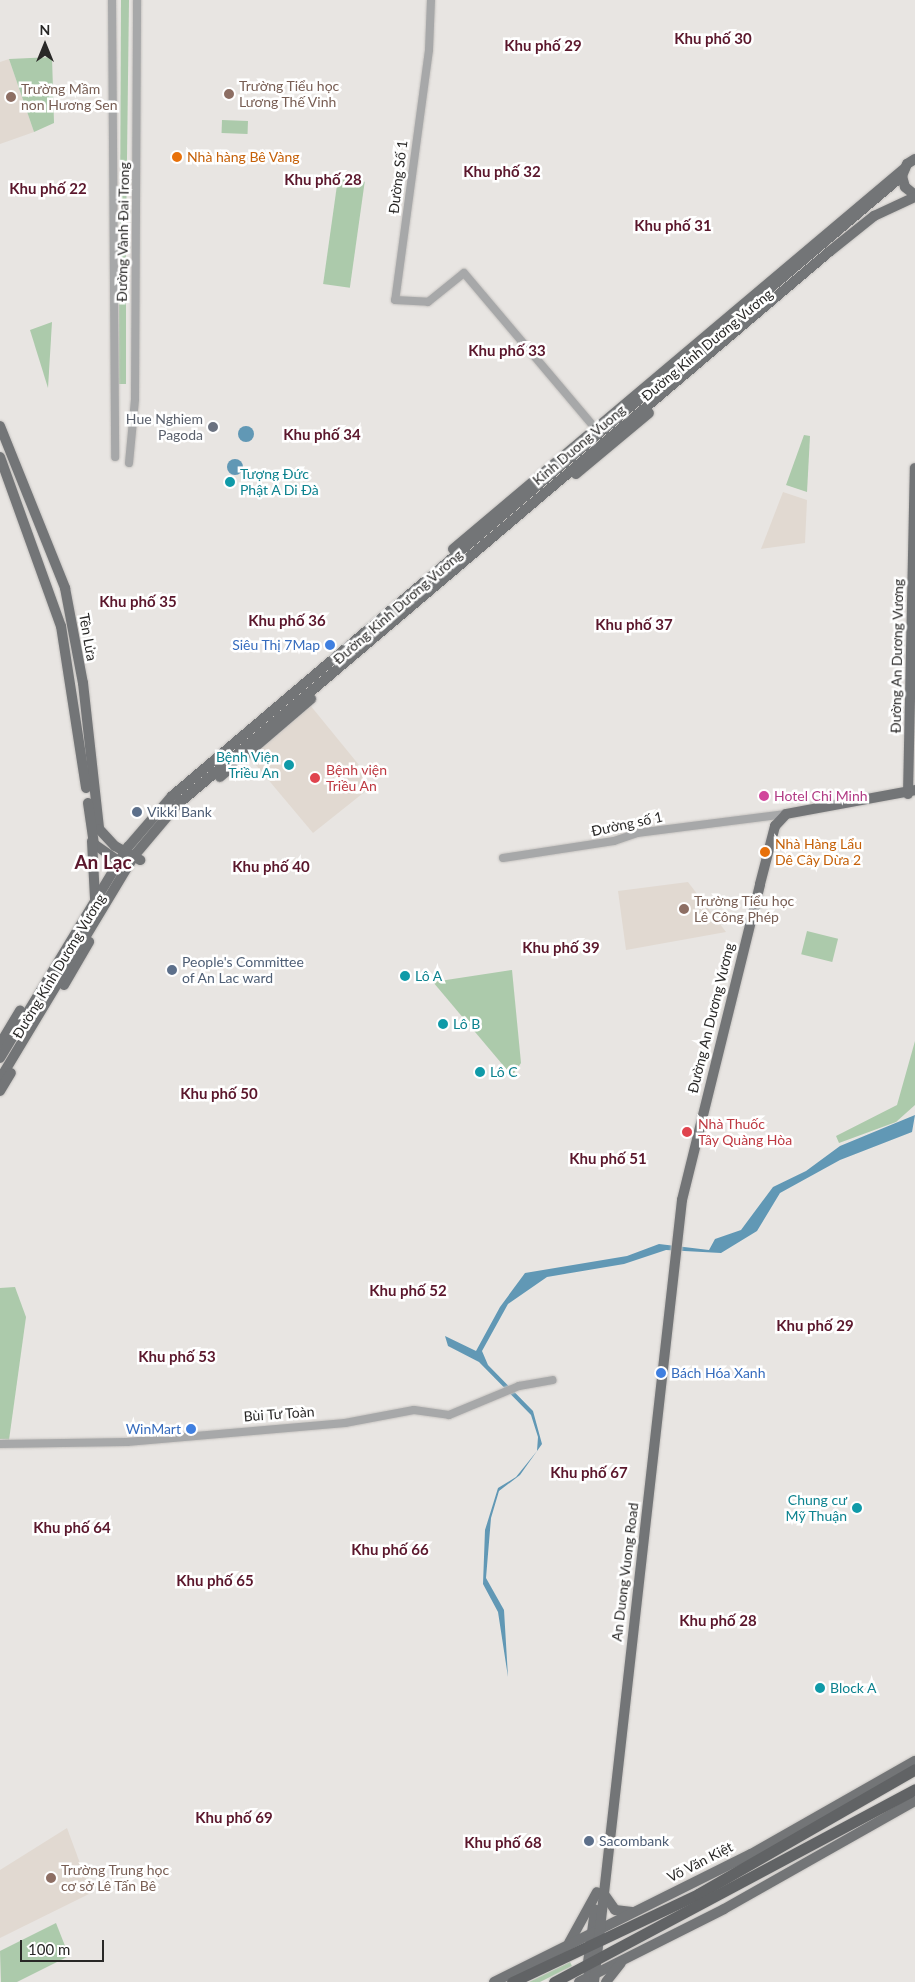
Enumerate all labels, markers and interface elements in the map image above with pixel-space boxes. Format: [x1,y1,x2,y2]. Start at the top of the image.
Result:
north arrow [20,20,70,70]
text: N [40,21,50,38]
district label: Khu phố 30 [674,30,752,48]
district label: Khu phố 29 [504,37,582,55]
place label: Trường Tiểu học Lương Thế Vinh [239,78,340,110]
place label: Trường Mầm non Hương Sen [21,81,118,114]
marker: Trường Tiểu học Lương Thế Vinh [223,88,235,100]
marker: Trường Mầm non Hương Sen [5,91,17,103]
street label: Đường Số 1 [385,139,411,215]
place label: Nhà hàng Bê Vàng [187,149,300,165]
marker: Nhà hàng Bê Vàng [171,151,183,163]
street label: Đường Vành Đai Trong [113,162,133,302]
district label: Khu phố 32 [463,163,541,181]
district label: Khu phố 28 [284,171,362,189]
district label: Khu phố 22 [9,180,87,198]
district label: Khu phố 31 [634,217,712,235]
street label: Đường Kinh Dương Vương [638,285,776,405]
district label: Khu phố 33 [468,342,546,360]
street label: Kinh Duong Vuong [529,401,629,489]
place label: Hue Nghiem Pagoda [126,411,203,444]
marker: Hue Nghiem Pagoda [207,421,219,433]
district label: Khu phố 34 [283,426,361,444]
place label: Tượng Đức Phật A Di Đà [240,466,320,498]
marker: Tượng Đức Phật A Di Đà [224,476,236,488]
street label: Đường Kinh Dương Vương [330,546,466,668]
street label: Đường An Dương Vương [887,578,907,734]
district label: Khu phố 35 [99,593,177,611]
street label: Tên Lửa [76,612,100,662]
district label: Khu phố 36 [248,612,326,630]
district label: Khu phố 37 [595,616,673,634]
place label: Siêu Thị 7Map [232,637,320,653]
marker: Siêu Thị 7Map [324,639,336,651]
place label: Bệnh Viện Triều An [215,749,279,782]
marker: Bệnh Viện Triều An [283,759,295,771]
place label: Bệnh viện Triều An [326,762,387,794]
marker: Bệnh viện Triều An [308,771,322,785]
place label: Hotel Chi Minh [774,788,868,804]
marker: Hotel Chi Minh [758,790,770,802]
place label: Vikki Bank [147,804,212,820]
marker: Vikki Bank [131,806,143,818]
street label: Đường số 1 [590,808,664,840]
place label: Nhà Hàng Lẩu Dê Cây Dừa 2 [775,836,862,869]
marker: Nhà Hàng Lẩu Dê Cây Dừa 2 [759,846,771,858]
district label: An Lạc [74,851,132,873]
district label: Khu phố 40 [232,858,310,876]
street label: Đường Kinh Dương Vương [9,890,109,1042]
place label: Trường Tiểu học Lê Công Phép [694,893,795,926]
marker: Trường Tiểu học Lê Công Phép [678,903,690,915]
district label: Khu phố 39 [522,939,600,957]
street label: Đường An Dương Vương [684,941,738,1095]
place label: People's Committee of An Lac ward [182,954,304,986]
marker: People's Committee of An Lac ward [166,964,178,976]
place label: Lô A [415,968,443,984]
marker: Lô A [399,970,411,982]
place label: Lô B [453,1016,480,1032]
marker: Lô B [437,1018,449,1030]
place label: Lô C [490,1064,518,1080]
marker: Lô C [474,1066,486,1078]
district label: Khu phố 50 [180,1085,258,1103]
place label: Nhà Thuốc Tây Quàng Hòa [698,1116,792,1148]
marker: Nhà Thuốc Tây Quàng Hòa [680,1125,694,1139]
district label: Khu phố 51 [569,1150,647,1168]
district label: Khu phố 52 [369,1282,447,1300]
district label: Khu phố 29 [776,1317,854,1335]
district label: Khu phố 53 [138,1348,216,1366]
place label: Bách Hóa Xanh [671,1365,765,1381]
marker: Bách Hóa Xanh [655,1367,667,1379]
street label: Bùi Tư Toàn [242,1403,316,1425]
place label: WinMart [126,1421,181,1437]
marker: WinMart [185,1423,197,1435]
district label: Khu phố 67 [550,1464,628,1482]
place label: Chung cư Mỹ Thuận [785,1492,847,1524]
street label: An Duong Vuong Road [608,1501,642,1643]
marker: Chung cư Mỹ Thuận [851,1502,863,1514]
district label: Khu phố 64 [33,1519,111,1537]
district label: Khu phố 66 [351,1541,429,1559]
district label: Khu phố 65 [176,1572,254,1590]
district label: Khu phố 28 [679,1612,757,1630]
place label: Block A [830,1680,877,1696]
marker: Block A [814,1682,826,1694]
district label: Khu phố 69 [195,1809,273,1827]
place label: Sacombank [599,1833,669,1849]
district label: Khu phố 68 [464,1834,542,1852]
marker: Sacombank [583,1835,595,1847]
street label: Võ Văn Kiệt [664,1838,736,1886]
place label: Trường Trung học cơ sở Lê Tấn Bê [61,1862,170,1894]
marker: Trường Trung học cơ sở Lê Tấn Bê [45,1872,57,1884]
scale bar [22,1930,106,1962]
text: 100 m [28,1940,70,1958]

